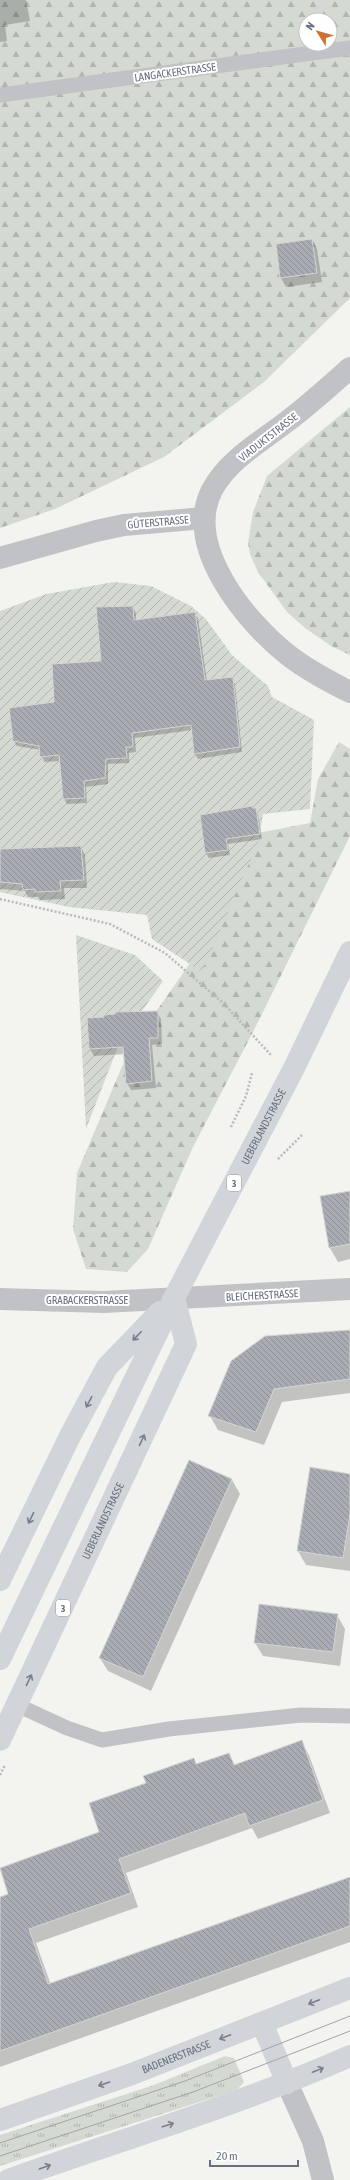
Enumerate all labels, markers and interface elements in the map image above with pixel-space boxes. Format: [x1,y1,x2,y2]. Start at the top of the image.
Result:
north arrow [298,12,338,52]
text: N [303,20,317,32]
street label: LANGACKERSTRASSE [133,60,217,84]
street label: VIADUKTSTRASSE [236,410,300,463]
street label: GÜTERSTRASSE [127,513,190,531]
street label: UEBERLANDSTRASSE [239,1087,288,1166]
road number: 3 [227,1175,241,1191]
street label: BLEICHERSTRASSE [225,1287,299,1303]
street label: GRABACKERSTRASSE [46,1294,128,1306]
one-way arrow [132,1331,142,1341]
one-way arrow [84,1395,92,1407]
one-way arrow [139,1434,146,1446]
street label: UEBERLANDSTRASSE [80,1480,126,1561]
one-way arrow [27,1512,34,1524]
road number: 3 [56,1600,70,1616]
one-way arrow [26,1674,33,1686]
one-way arrow [308,1999,320,2007]
one-way arrow [220,2034,232,2041]
street label: BADENERSTRASSE [140,2038,212,2076]
one-way arrow [312,2065,324,2073]
one-way arrow [98,2080,110,2088]
one-way arrow [161,2121,174,2128]
scale bar [210,2142,298,2168]
text: 20 m [216,2149,238,2163]
one-way arrow [38,2163,51,2170]

